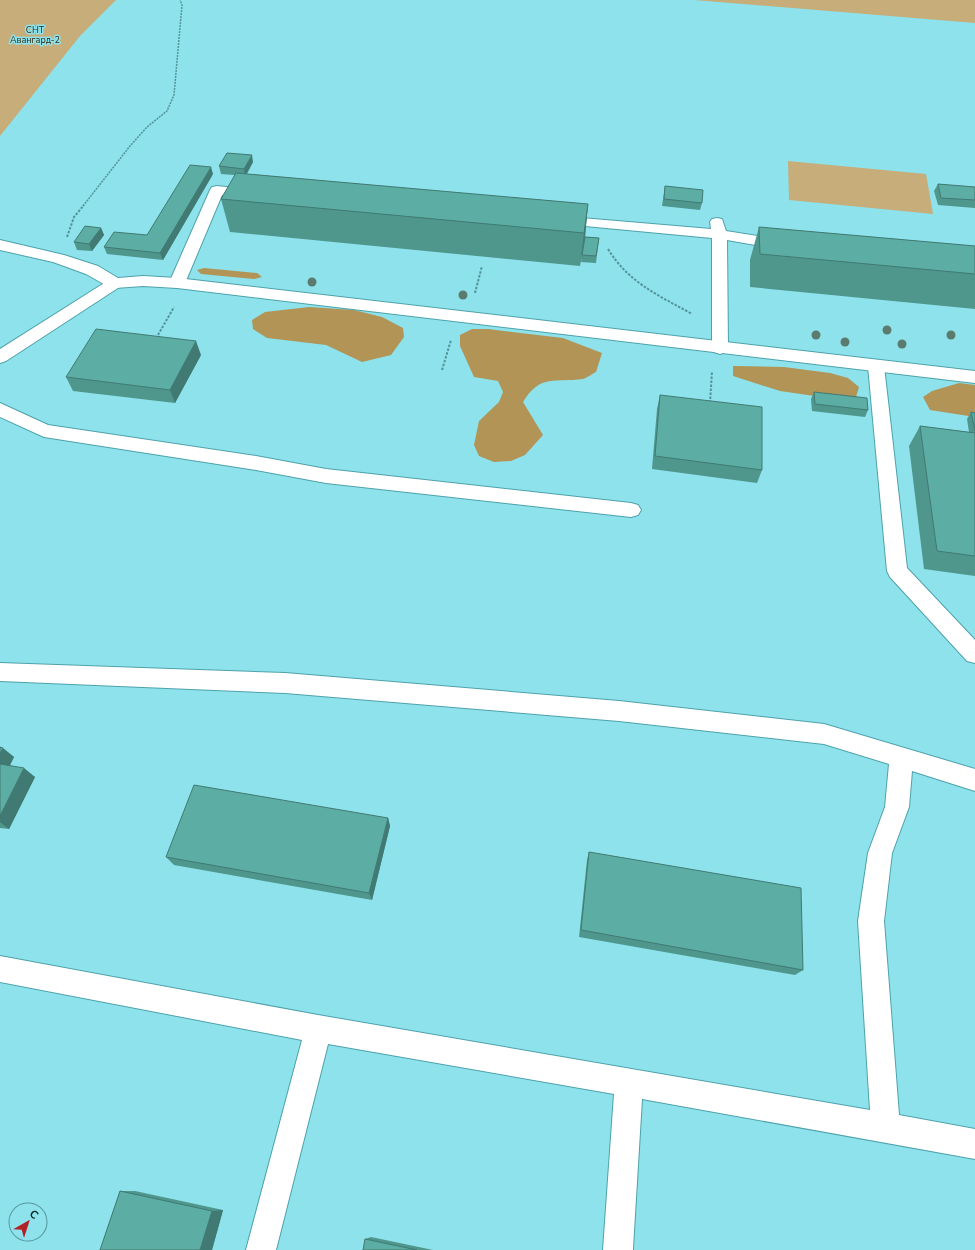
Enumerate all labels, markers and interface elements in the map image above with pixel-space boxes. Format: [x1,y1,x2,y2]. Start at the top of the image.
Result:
park label: СНТ Авангард-2 [10,24,60,46]
north arrow [8,1202,48,1242]
text: С [26,1206,42,1223]

